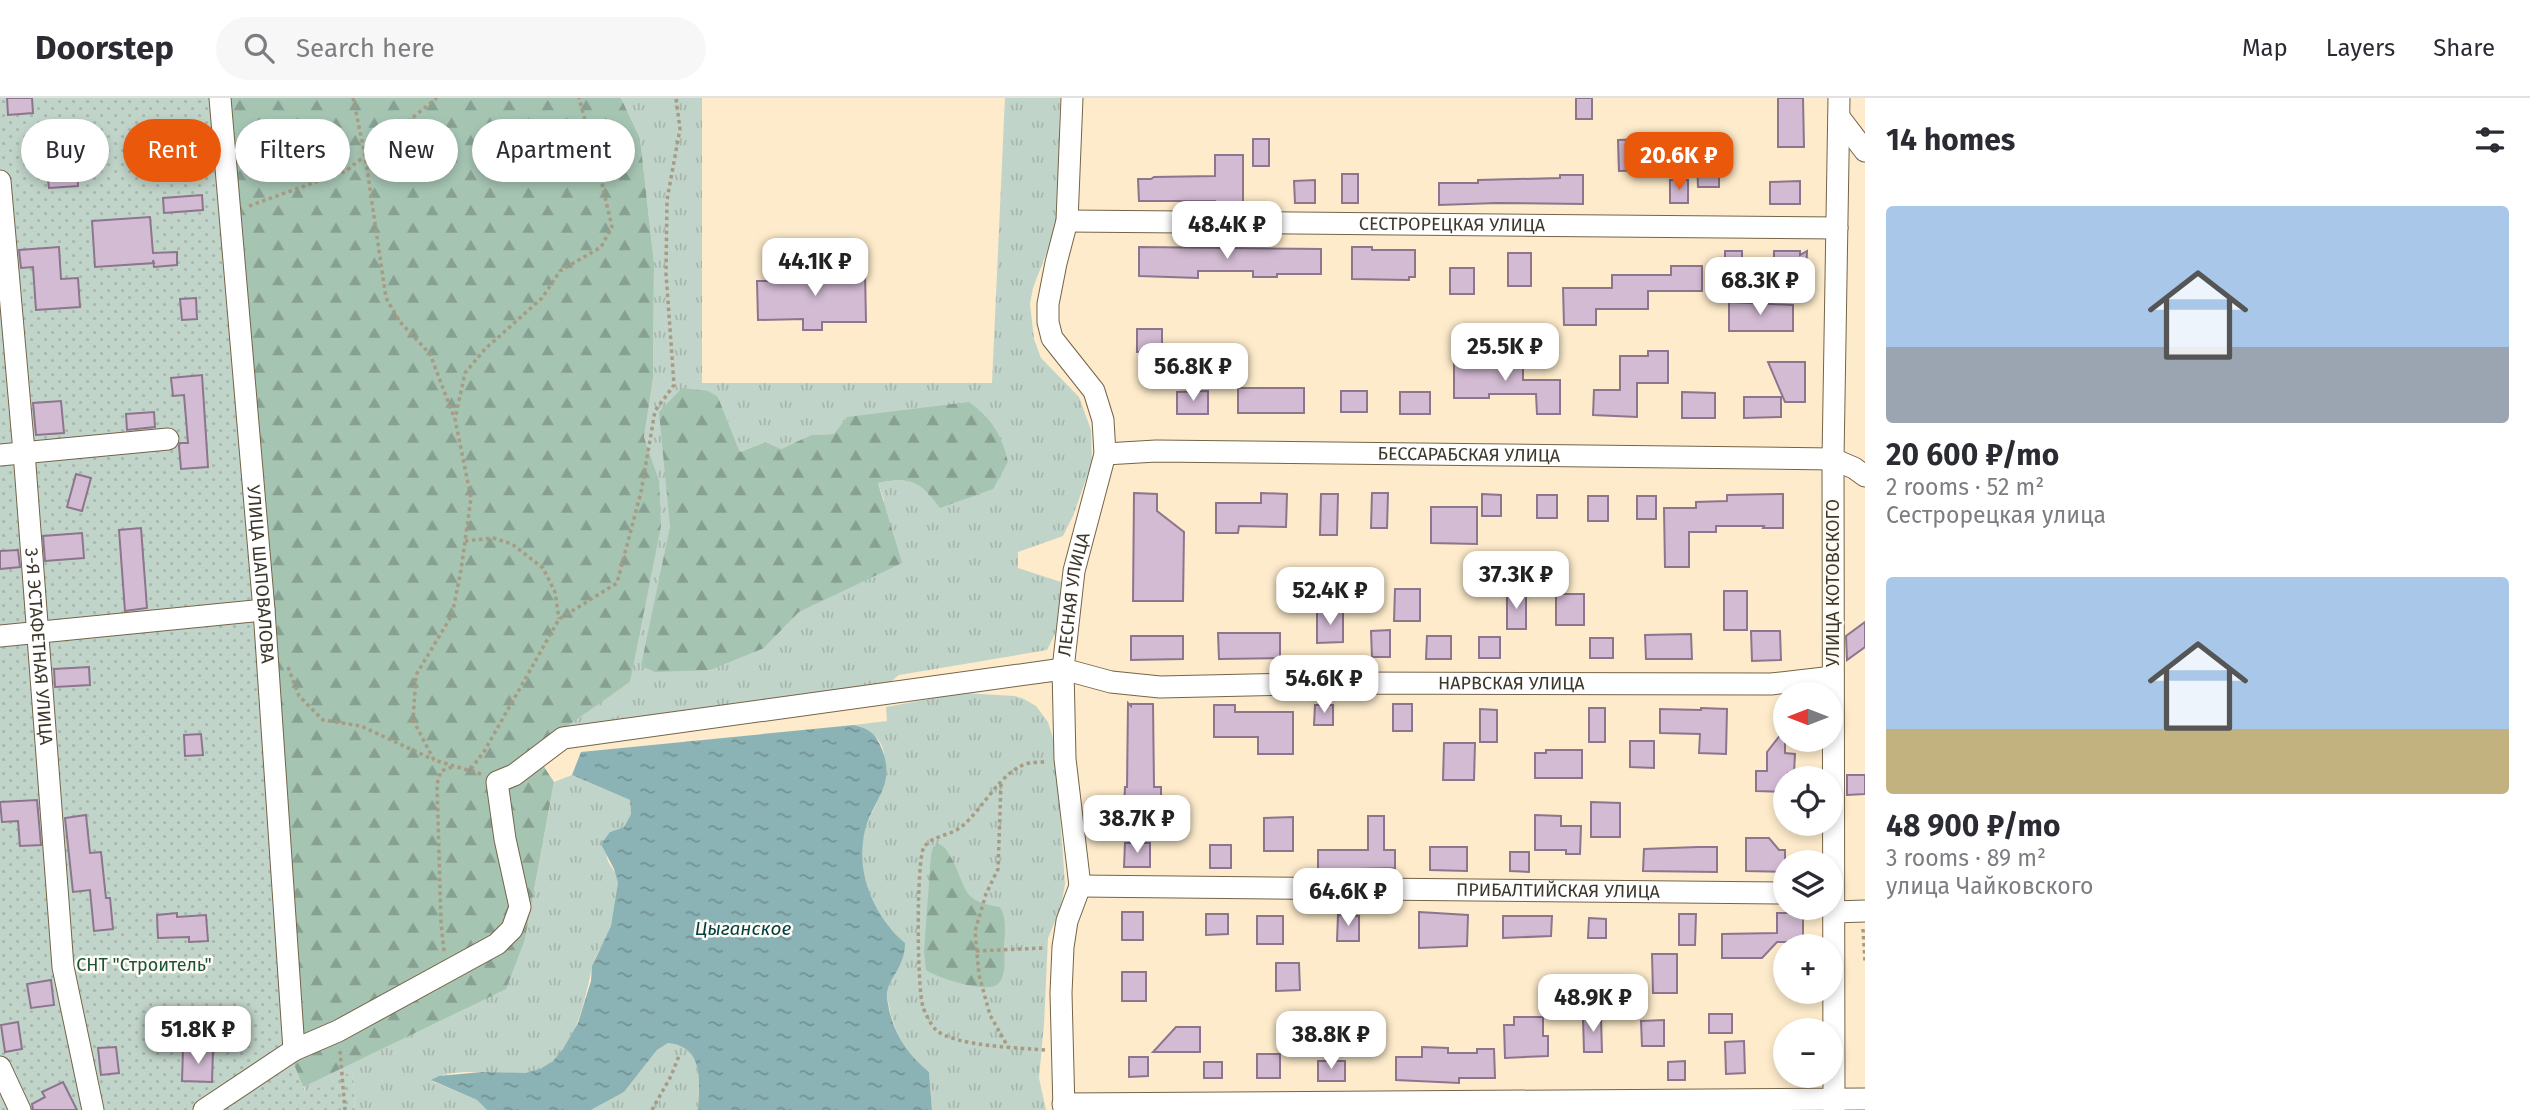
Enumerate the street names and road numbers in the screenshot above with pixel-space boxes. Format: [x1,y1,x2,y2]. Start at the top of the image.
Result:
street label: СЕСТРОРЕЦКАЯ УЛИЦА [1359,213,1546,236]
street label: БЕССАРАБСКАЯ УЛИЦА [1377,443,1561,467]
street label: УЛИЦА ШАПОВАЛОВА [242,484,279,665]
street label: УЛИЦА КОТОВСКОГО [1822,499,1844,667]
street label: ЛЕСНАЯ УЛИЦА [1053,529,1095,658]
street label: 3-Я ЭСТАФЕТНАЯ УЛИЦА [20,547,57,746]
street label: НАРВСКАЯ УЛИЦА [1438,672,1585,695]
street label: ПРИБАЛТИЙСКАЯ УЛИЦА [1456,879,1661,903]

